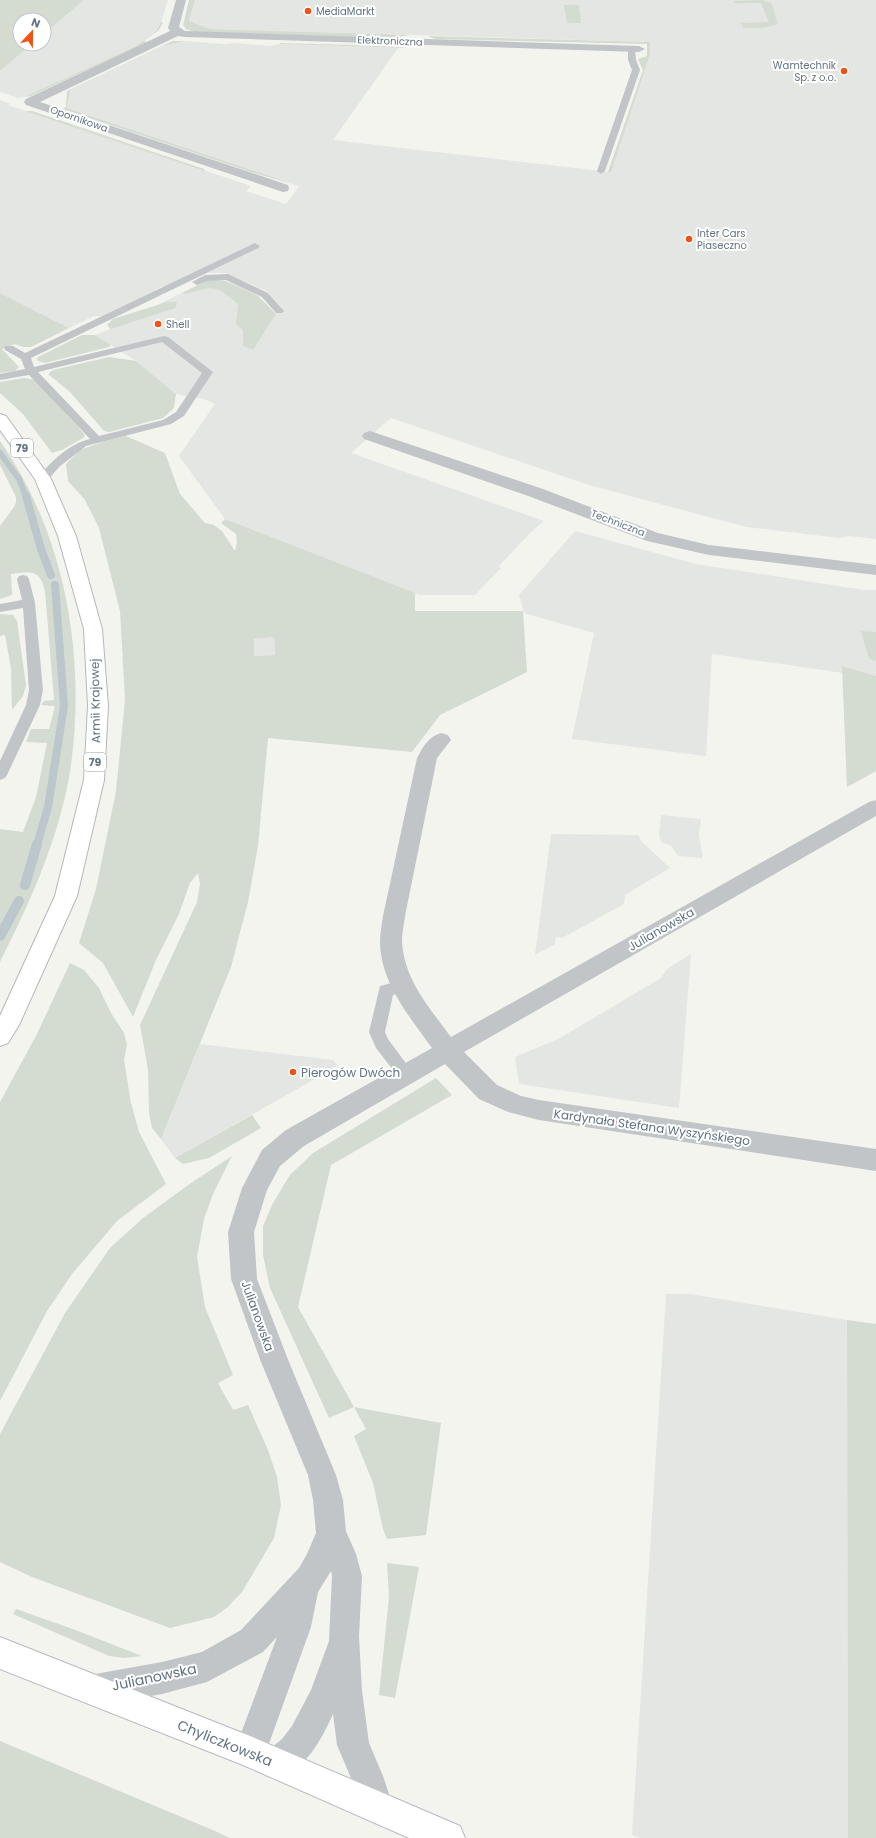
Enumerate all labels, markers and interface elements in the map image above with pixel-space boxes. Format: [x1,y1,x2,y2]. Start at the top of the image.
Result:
place label: MediaMarkt [316,4,375,19]
marker: MediaMarkt [303,6,313,16]
north arrow [12,12,52,52]
text: N [29,14,43,32]
street label: Elektroniczna [357,32,423,50]
place label: Wamtechnik Sp. z o.o. [773,58,837,85]
marker: Wamtechnik Sp. z o.o. [839,66,849,76]
street label: Opornikowa [48,102,110,136]
place label: Inter Cars Piaseczno [697,226,747,253]
marker: Inter Cars Piaseczno [684,234,694,244]
place label: Shell [166,317,189,332]
marker: Shell [153,319,163,329]
road number: 79 [11,439,33,457]
street label: Techniczna [589,506,647,540]
street label: Armii Krajowej [86,658,104,744]
road number: 79 [84,753,106,771]
street label: Julianowska [625,903,697,955]
place label: Pierogów Dwóch [301,1064,400,1081]
marker: Pierogów Dwóch [288,1067,298,1077]
street label: Kardynała Stefana Wyszyńskiego [553,1105,751,1149]
street label: Julianowska [237,1278,279,1354]
street label: Julianowska [110,1658,198,1696]
street label: Chyliczkowska [174,1715,276,1771]

